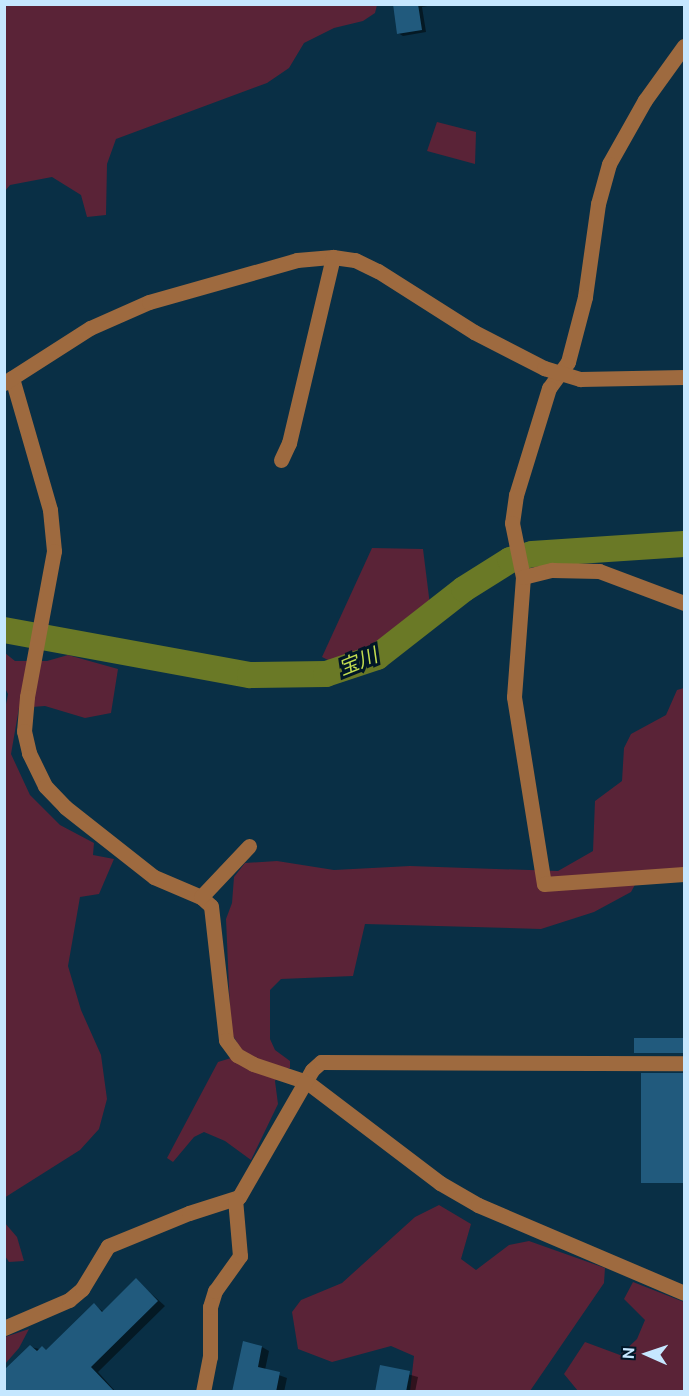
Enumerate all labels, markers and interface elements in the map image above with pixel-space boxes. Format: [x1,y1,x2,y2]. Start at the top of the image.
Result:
water label: 宝川 [335,643,381,681]
north arrow [617,1324,677,1384]
text: N [618,1347,639,1359]

